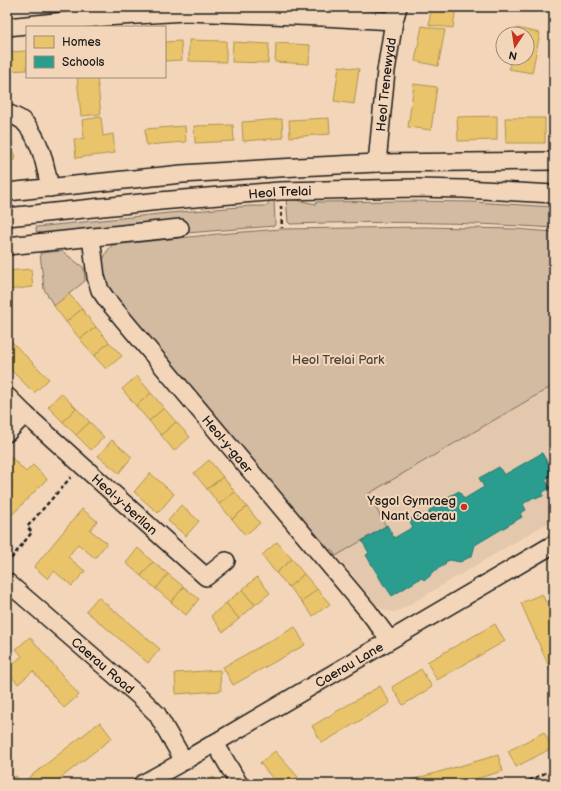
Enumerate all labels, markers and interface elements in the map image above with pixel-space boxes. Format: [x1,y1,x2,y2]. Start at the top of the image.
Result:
legend [26,26,166,78]
north arrow [495,26,535,66]
text: Homes [62,35,101,50]
street label: Heol Trenewydd [373,36,400,132]
text: N [508,48,518,63]
text: Schools [62,55,105,70]
street label: Heol Trelai [248,183,312,203]
park label: Heol Trelai Park [292,352,385,368]
street label: Heol-y-gaer [198,413,256,477]
street label: Heol-y-berllan [88,471,161,539]
place label: Ysgol Gymraeg Nant Caerau [366,493,456,524]
marker: Ysgol Gymraeg Nant Caerau [459,502,469,512]
street label: Caerau Road [68,634,137,697]
street label: Caerau Lane [312,639,387,691]

